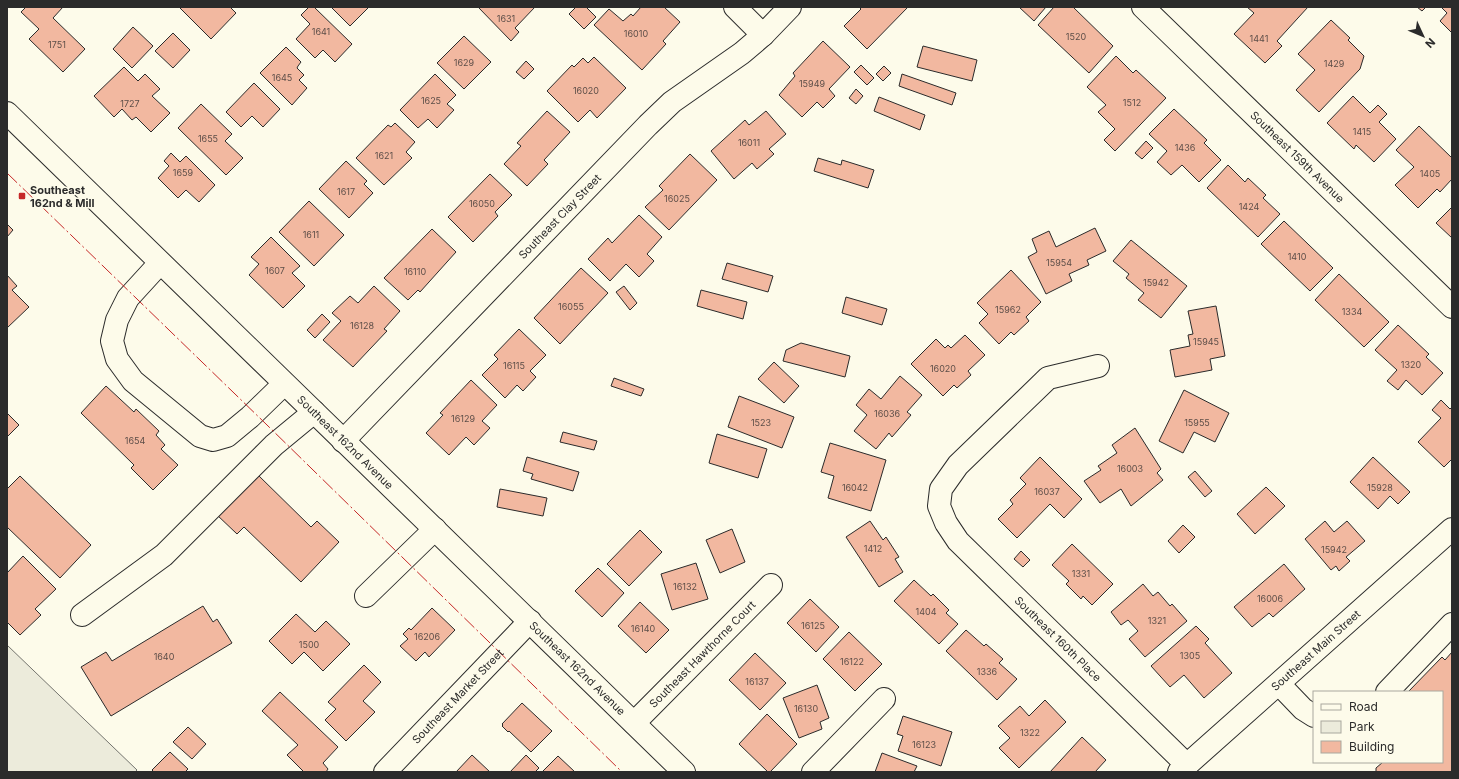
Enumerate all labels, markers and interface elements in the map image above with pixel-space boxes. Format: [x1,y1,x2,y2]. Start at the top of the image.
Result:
house number: 1631 [497,13,515,24]
north arrow [1403,16,1443,56]
house number: 1641 [312,26,330,37]
house number: 16010 [624,28,648,39]
house number: 1520 [1066,31,1086,42]
house number: 1441 [1250,33,1268,44]
text: N [1422,35,1438,51]
house number: 1751 [48,39,66,50]
house number: 1629 [454,57,475,68]
house number: 1429 [1324,58,1345,69]
house number: 1645 [272,72,292,83]
house number: 15949 [799,78,825,89]
house number: 16020 [573,85,599,96]
house number: 1625 [421,95,441,106]
house number: 1512 [1123,97,1141,108]
house number: 1727 [120,98,140,109]
street label: Southeast 159th Avenue [1247,108,1347,206]
house number: 1415 [1353,126,1371,137]
house number: 1655 [198,133,218,144]
house number: 16011 [738,137,760,148]
house number: 1436 [1175,142,1196,153]
house number: 1621 [375,150,393,161]
house number: 1659 [173,167,194,178]
house number: 1405 [1420,168,1440,179]
street label: Southeast Clay Street [516,171,604,262]
place label: Southeast 162nd & Mill [30,183,94,210]
house number: 1617 [337,186,355,197]
marker: Southeast 162nd & Mill [17,191,27,201]
house number: 16025 [664,193,690,204]
house number: 16050 [469,198,495,209]
house number: 1424 [1239,201,1260,212]
house number: 1611 [303,229,319,240]
house number: 1410 [1288,251,1307,262]
house number: 15954 [1046,257,1072,268]
house number: 1607 [265,265,285,276]
house number: 16110 [404,266,426,277]
house number: 15942 [1143,277,1169,288]
house number: 16055 [558,301,584,312]
house number: 15962 [995,304,1021,315]
house number: 1334 [1342,306,1362,317]
house number: 16128 [350,320,374,331]
house number: 15945 [1193,336,1219,347]
house number: 1320 [1401,359,1422,370]
house number: 16115 [503,360,525,371]
house number: 16020 [930,363,956,374]
street label: Southeast 162nd Avenue [294,392,396,492]
house number: 16036 [874,408,900,419]
house number: 16129 [451,413,475,424]
house number: 1523 [751,417,772,428]
house number: 15955 [1184,417,1210,428]
house number: 1654 [125,435,145,446]
house number: 16003 [1117,463,1144,474]
house number: 16042 [842,482,868,493]
house number: 15928 [1367,482,1393,493]
house number: 16037 [1034,486,1060,497]
house number: 1412 [864,543,882,554]
house number: 15942 [1321,544,1347,555]
house number: 1331 [1072,568,1090,579]
house number: 16132 [673,581,697,592]
street label: Southeast 160th Place [1012,593,1104,684]
house number: 16006 [1257,593,1284,604]
street label: Southeast Hawthorne Court [646,597,759,711]
house number: 1404 [916,606,937,617]
street label: Southeast Main Street [1268,607,1364,694]
house number: 1321 [1148,615,1166,626]
street label: Southeast 162nd Avenue [526,618,628,718]
house number: 16125 [801,620,825,631]
house number: 16140 [631,623,656,634]
house number: 16206 [414,631,440,642]
house number: 1500 [299,639,320,650]
street label: Southeast Market Street [409,646,507,747]
house number: 1305 [1180,650,1200,661]
house number: 1640 [154,651,175,662]
house number: 16122 [840,656,864,667]
house number: 1336 [977,666,998,677]
house number: 16137 [745,676,769,687]
legend [1313,691,1443,763]
text: Road [1349,699,1378,714]
house number: 16130 [794,703,818,714]
text: Park [1349,719,1375,734]
house number: 1322 [1020,727,1040,738]
house number: 16123 [912,739,936,750]
text: Building [1349,739,1394,754]

